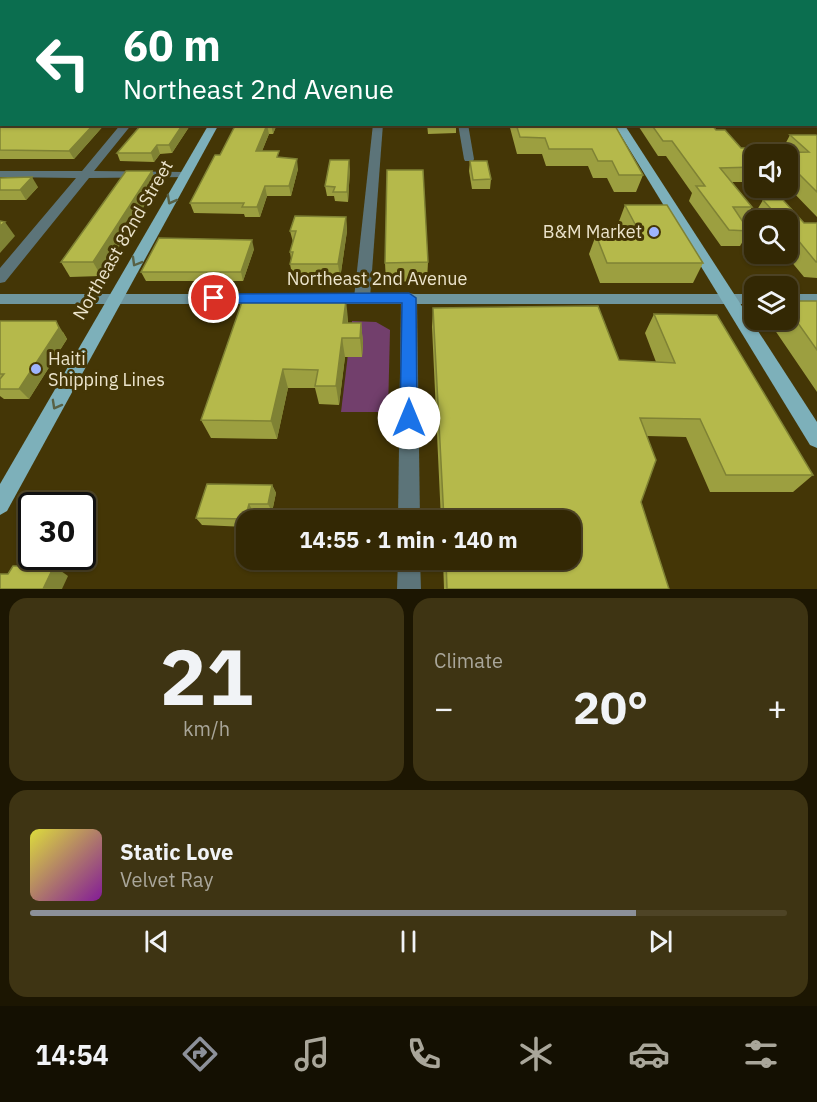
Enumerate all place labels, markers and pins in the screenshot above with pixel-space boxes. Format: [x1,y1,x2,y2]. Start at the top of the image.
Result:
place label: B&M Market [543,220,642,243]
marker: B&M Market [647,225,661,239]
pin [188,272,239,323]
place label: Haiti Shipping Lines [48,347,165,391]
marker: Haiti Shipping Lines [29,362,43,376]

